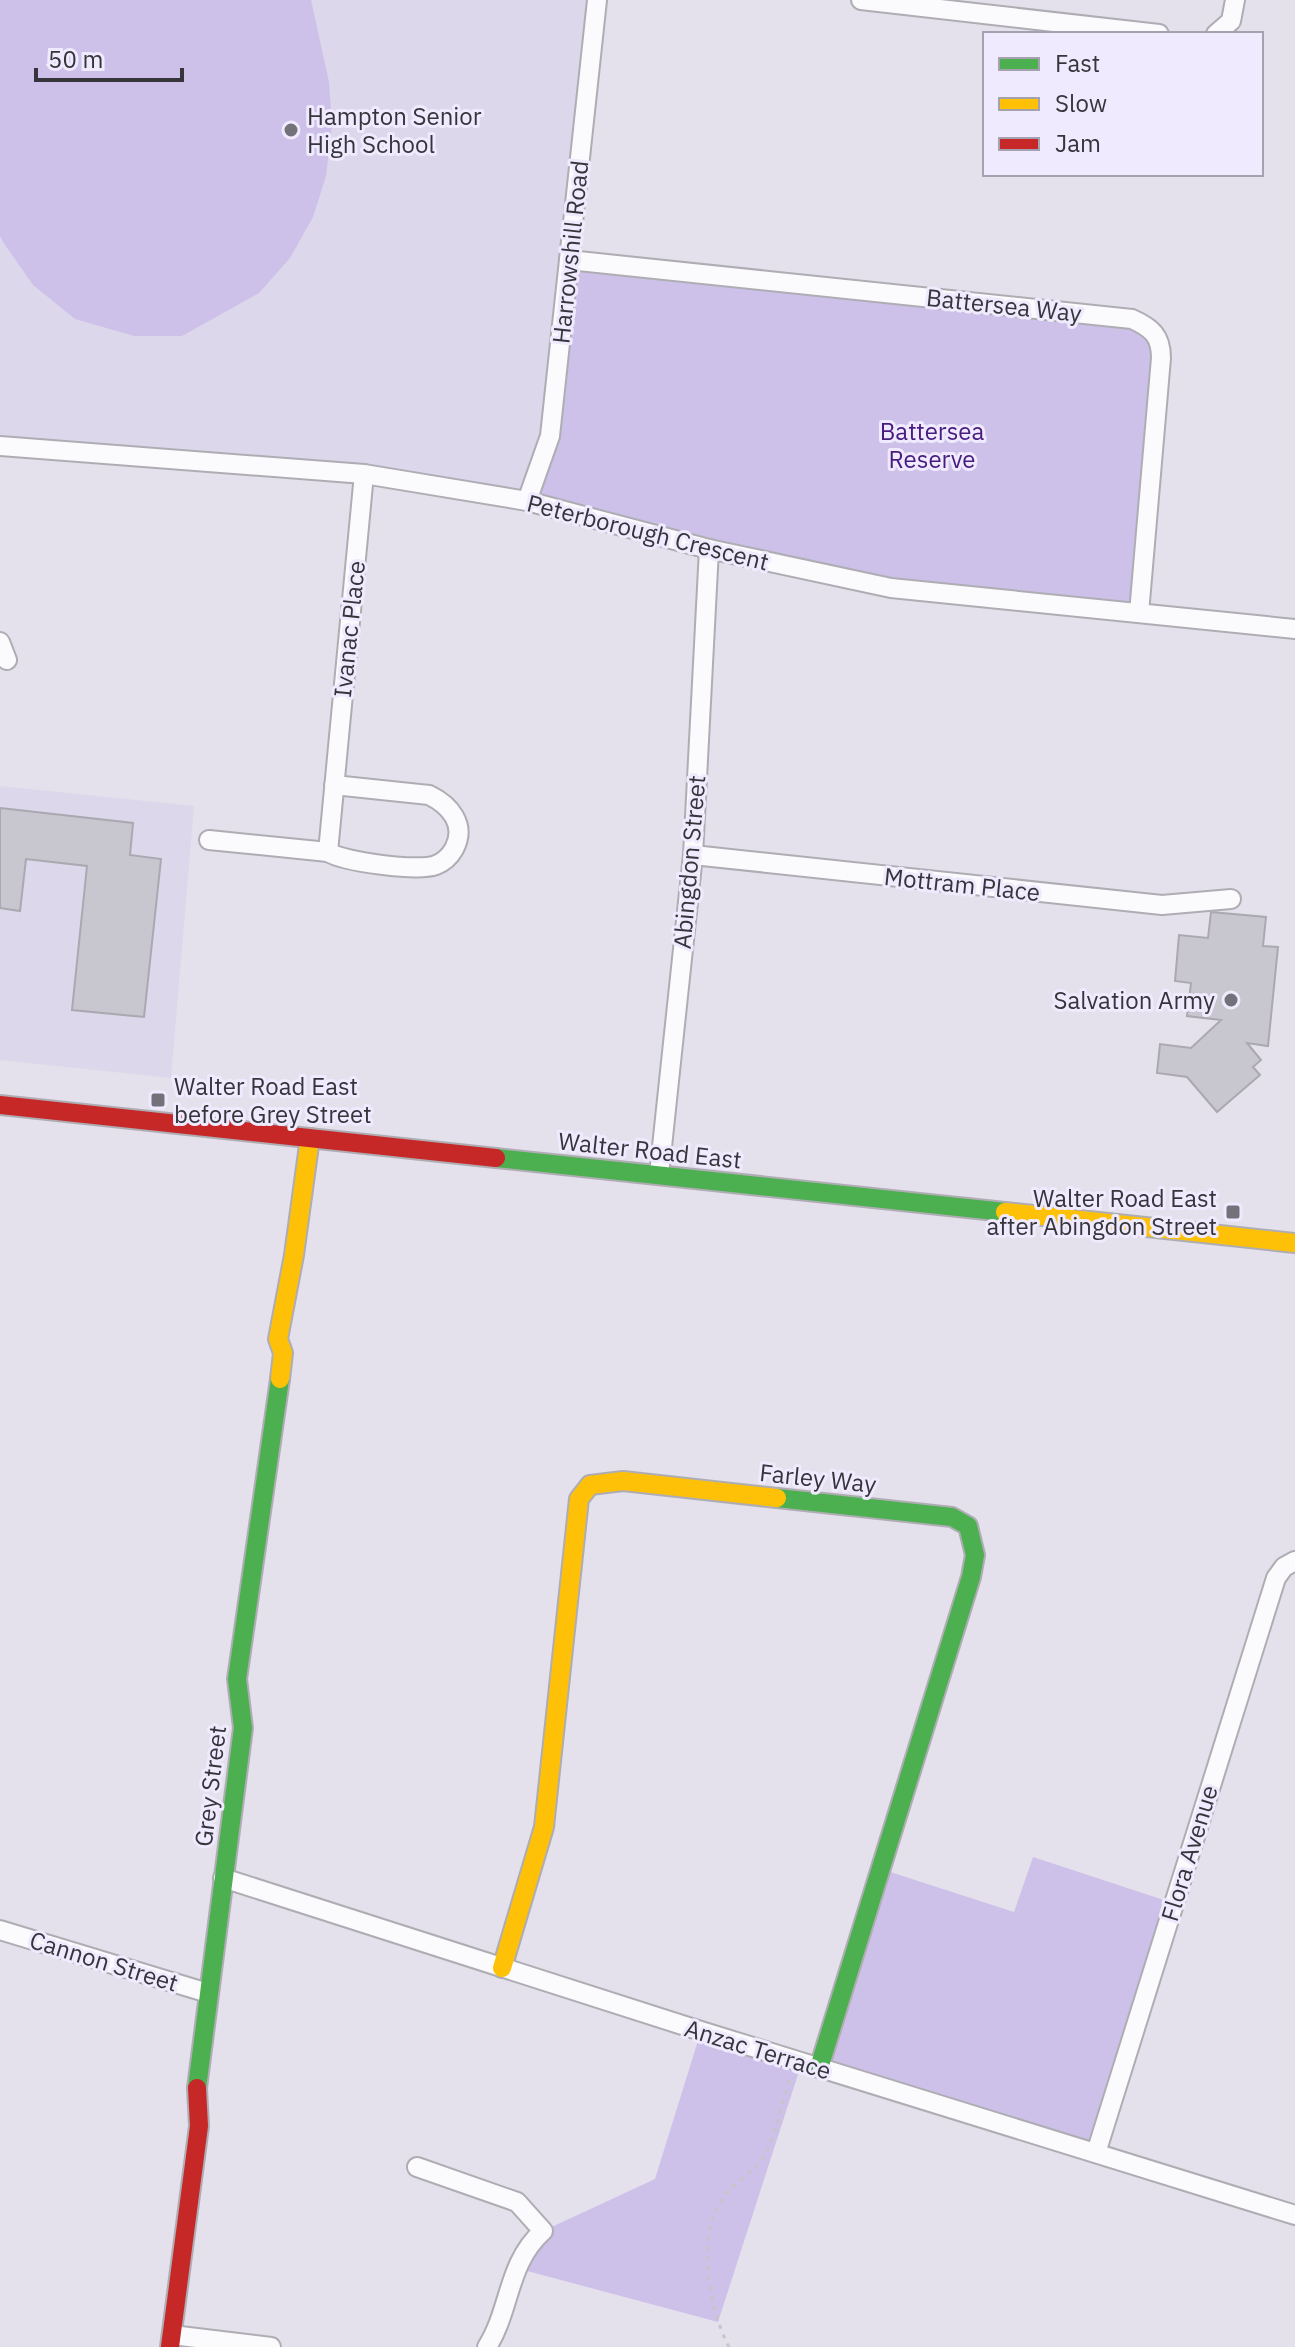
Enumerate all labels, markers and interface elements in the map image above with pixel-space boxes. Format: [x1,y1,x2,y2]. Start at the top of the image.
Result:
scale bar [36,32,182,82]
legend [983,32,1263,176]
text: 50 m [48,43,103,75]
text: Fast [1055,47,1100,79]
text: Slow [1055,87,1107,119]
place label: Hampton Senior High School [307,100,482,160]
marker: Hampton Senior High School [282,121,300,139]
text: Jam [1055,127,1101,159]
street label: Harrowshill Road [544,159,596,345]
street label: Battersea Way [925,281,1083,329]
park label: Battersea Reserve [880,415,985,475]
street label: Peterborough Crescent [524,486,772,578]
street label: Ivanac Place [326,559,372,699]
street label: Abingdon Street [665,774,713,950]
street label: Mottram Place [882,860,1042,908]
place label: Salvation Army [1053,984,1215,1016]
marker: Salvation Army [1222,991,1240,1009]
place label: Walter Road East before Grey Street [174,1070,372,1130]
marker: Walter Road East before Grey Street [149,1091,167,1109]
street label: Walter Road East [557,1124,743,1176]
place label: Walter Road East after Abingdon Street [986,1182,1217,1242]
marker: Walter Road East after Abingdon Street [1224,1203,1242,1221]
street label: Farley Way [758,1456,878,1500]
street label: Grey Street [187,1724,233,1848]
street label: Flora Avenue [1153,1781,1225,1925]
street label: Cannon Street [26,1923,182,1999]
street label: Anzac Terrace [681,2012,835,2086]

